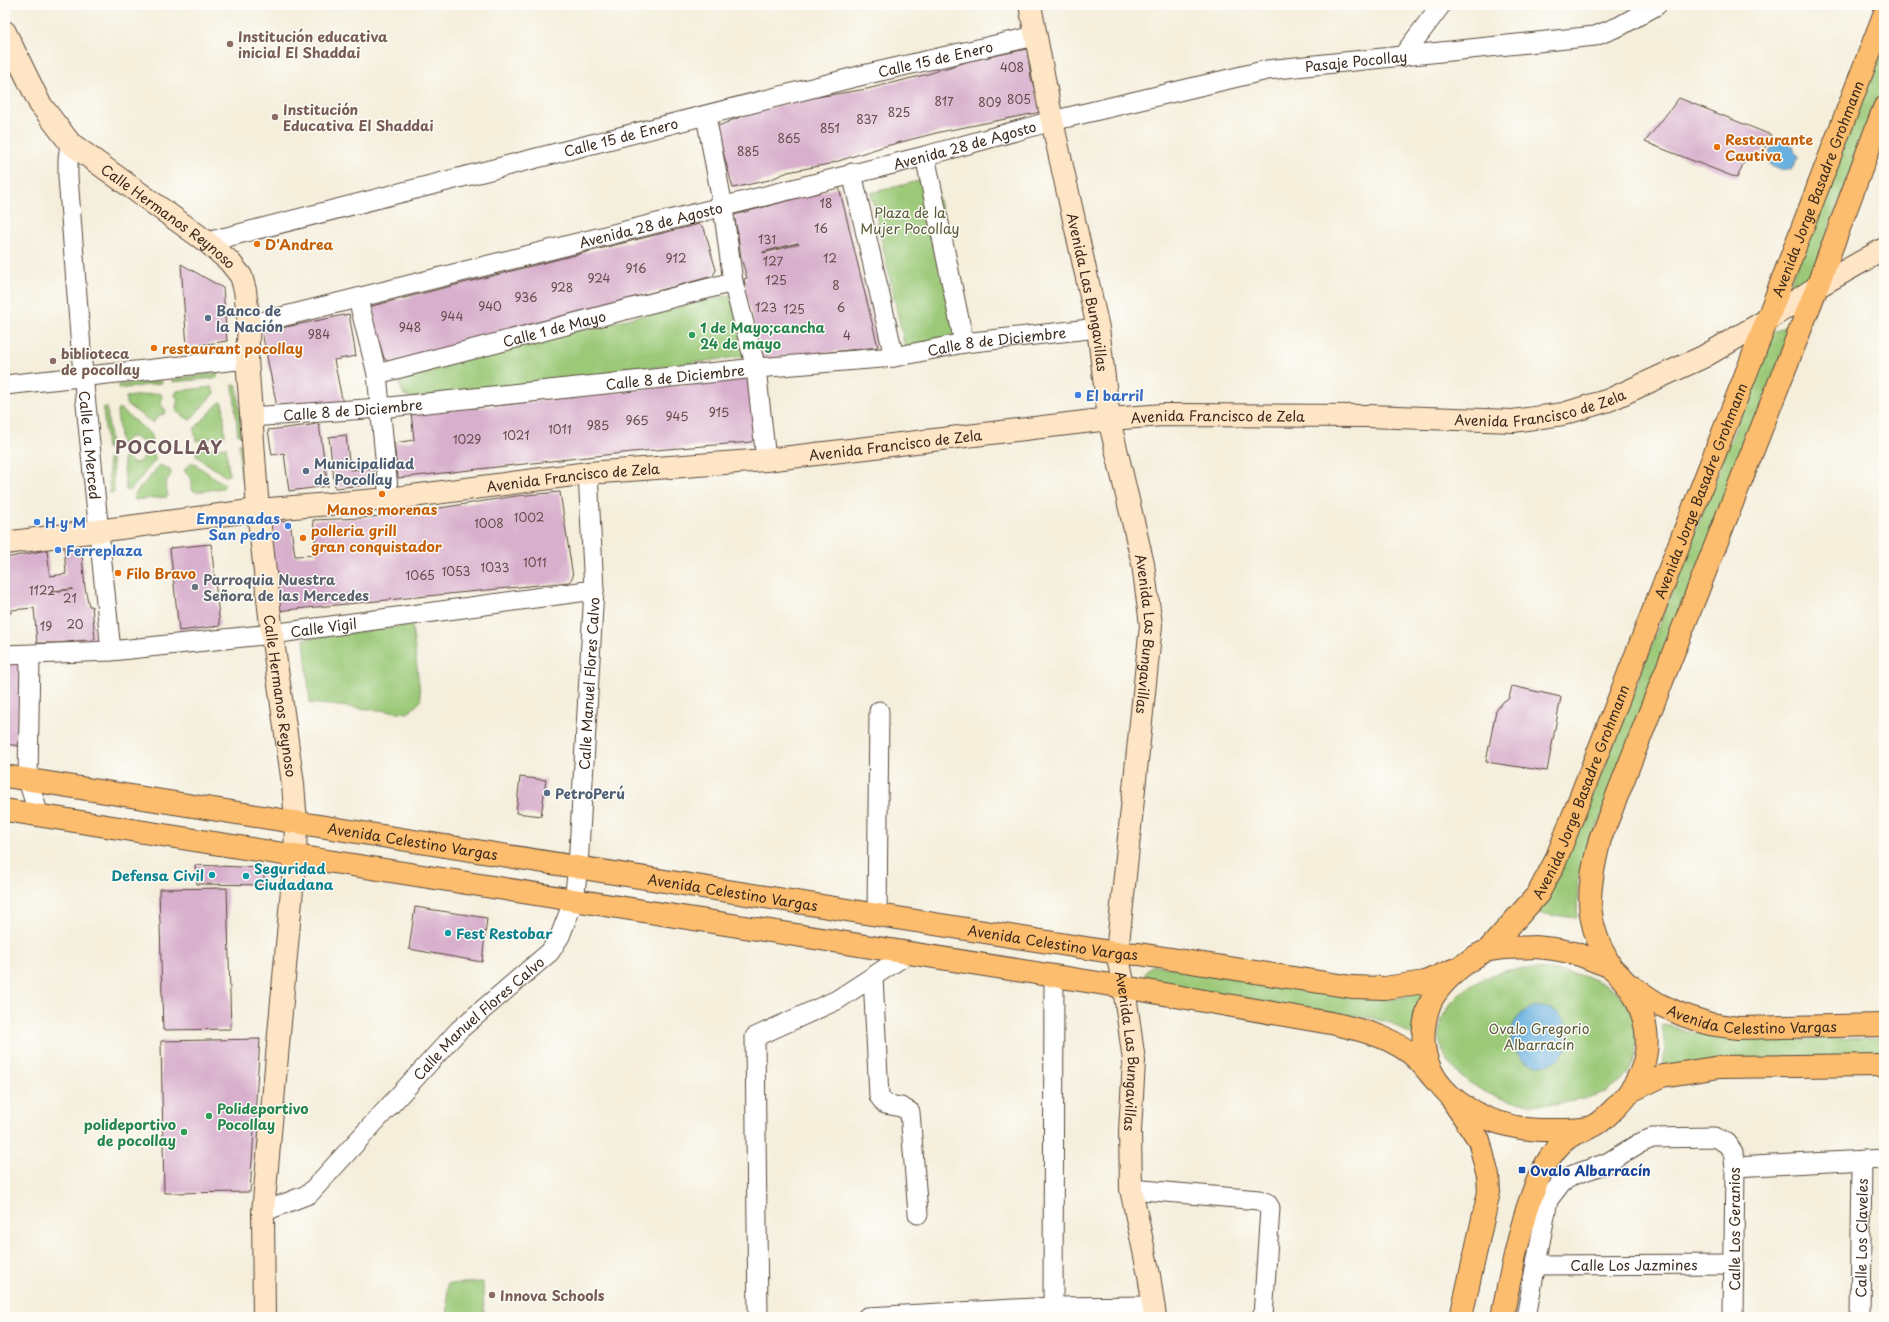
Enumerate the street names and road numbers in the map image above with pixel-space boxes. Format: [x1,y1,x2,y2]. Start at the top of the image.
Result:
street label: Calle 15 de Enero [876,35,995,82]
street label: Pasaje Pocollay [1304,45,1408,77]
street label: Avenida Jorge Basadre Grohmann [1766,77,1868,300]
street label: Calle 15 de Enero [561,112,680,161]
street label: Avenida 28 de Agosto [891,115,1039,174]
street label: Calle Hermanos Reynoso [97,158,241,273]
street label: Avenida 28 de Agosto [577,197,725,253]
street label: Avenida Las Bungavillas [1062,211,1114,373]
street label: Calle 1 de Mayo [500,305,608,352]
street label: Calle 8 de Diciembre [926,321,1068,361]
street label: Calle 8 de Diciembre [604,359,746,394]
street label: Avenida Jorge Basadre Grohmann [1649,380,1752,602]
street label: Avenida Francisco de Zela [1454,383,1629,431]
street label: Calle La Merced [74,390,106,500]
street label: Calle 8 de Diciembre [282,393,424,425]
street label: Avenida Francisco de Zela [1130,404,1305,428]
street label: Avenida Francisco de Zela [808,424,983,465]
street label: Avenida Francisco de Zela [485,457,661,497]
street label: Avenida Las Bungavillas [1130,551,1162,715]
street label: Calle Manuel Flores Calvo [573,596,604,771]
street label: Calle Vigil [289,612,358,642]
street label: Calle Hermanos Reynoso [259,613,302,779]
street label: Avenida Jorge Basadre Grohmann [1527,681,1634,903]
street label: Avenida Celestino Vargas [326,817,499,865]
street label: Avenida Celestino Vargas [646,868,819,916]
street label: Avenida Celestino Vargas [966,919,1138,964]
street label: Calle Manuel Flores Calvo [408,951,549,1084]
street label: Avenida Las Bungavillas [1110,969,1145,1132]
street label: Avenida Celestino Vargas [1664,999,1837,1039]
street label: Calle Los Geranios [1724,1167,1745,1291]
street label: Calle Los Claveles [1850,1178,1872,1298]
street label: Calle Los Jazmines [1570,1254,1698,1275]

